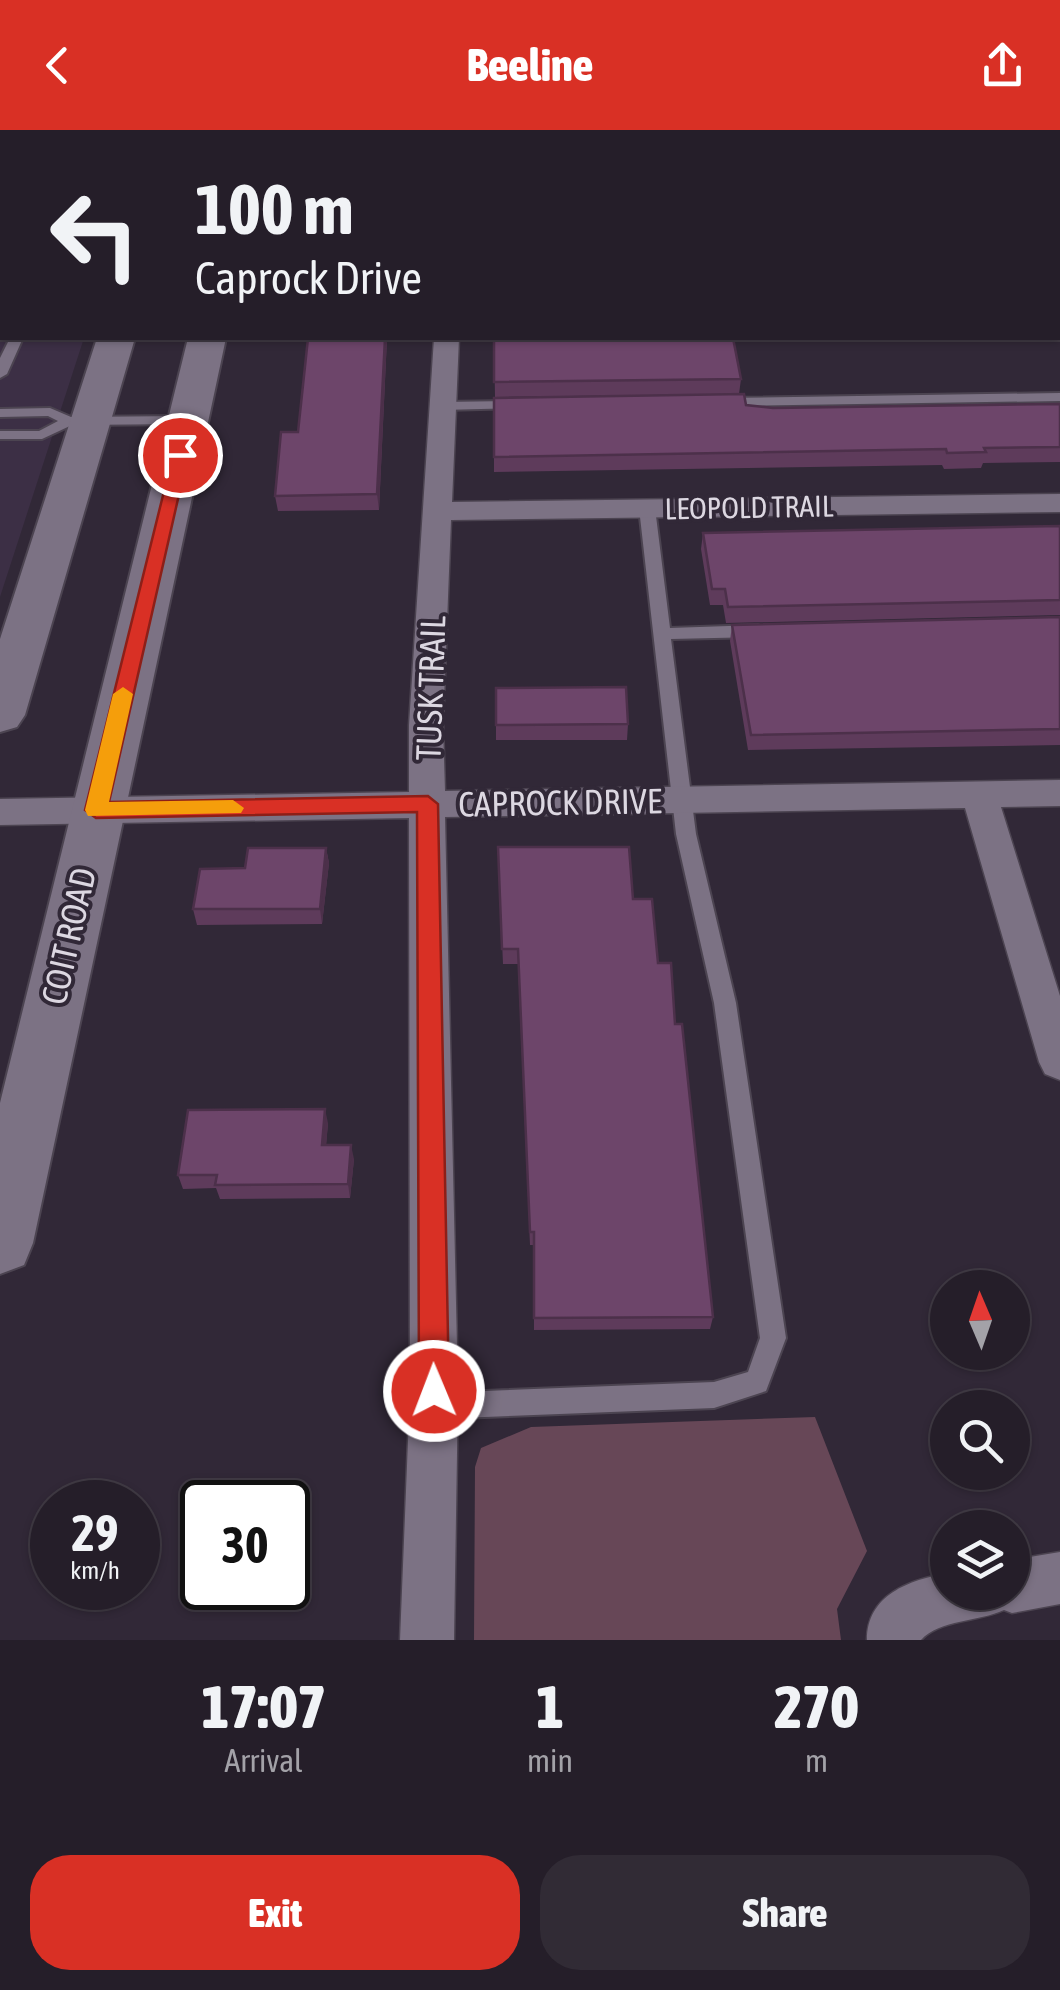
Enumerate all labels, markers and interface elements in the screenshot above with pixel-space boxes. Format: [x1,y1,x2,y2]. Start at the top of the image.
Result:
icon: back [30,38,85,93]
icon: share [975,38,1030,93]
text: Beeline [467,39,593,91]
text: 100 m [195,169,354,249]
icon: left [30,170,160,300]
text: Caprock Drive [195,252,422,304]
pin [138,413,223,498]
icon: arrive [153,428,208,483]
street label: LEOPOLD TRAIL [664,489,834,525]
street label: TUSK TRAIL [407,614,453,761]
street label: CAPROCK DRIVE [458,780,662,824]
street label: COIT ROAD [33,864,103,1008]
north arrow [930,1270,1030,1370]
map controls [930,1270,1030,1610]
position arrow [382,1339,486,1443]
button: search [930,1390,1030,1490]
speed limit sign: 30 [180,1480,310,1610]
text: 29 [71,1504,118,1562]
button: layers [930,1510,1030,1610]
text: km/h [70,1556,120,1584]
text: 17:07 [201,1672,326,1741]
text: 1 [536,1672,564,1741]
text: 270 [774,1672,859,1741]
text: Arrival [224,1742,303,1779]
text: min [527,1742,573,1779]
text: m [805,1742,828,1779]
button: Exit [30,1855,520,1970]
button: Share [540,1855,1030,1970]

